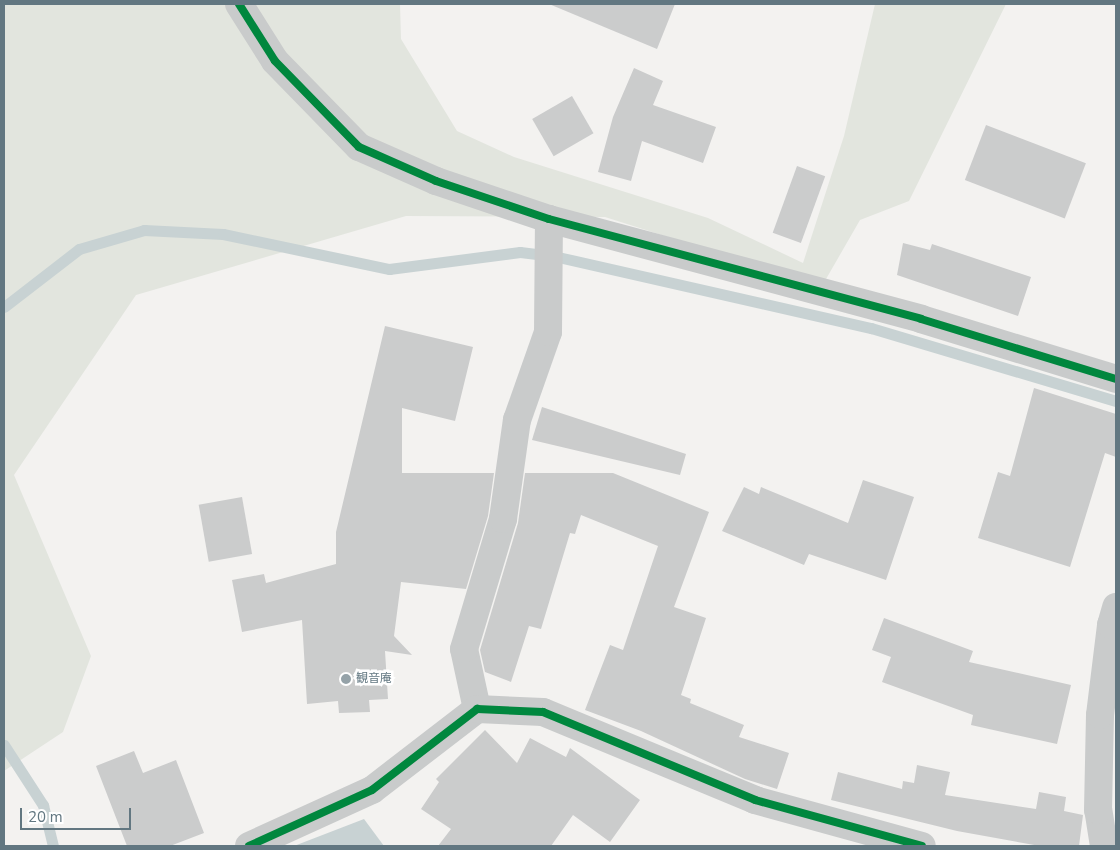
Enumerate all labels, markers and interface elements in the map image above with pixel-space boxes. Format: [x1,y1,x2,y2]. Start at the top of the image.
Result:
place label: 観音庵 [356,672,392,686]
marker: 観音庵 [340,673,352,685]
scale bar [22,798,134,830]
text: 20 m [28,807,63,827]

